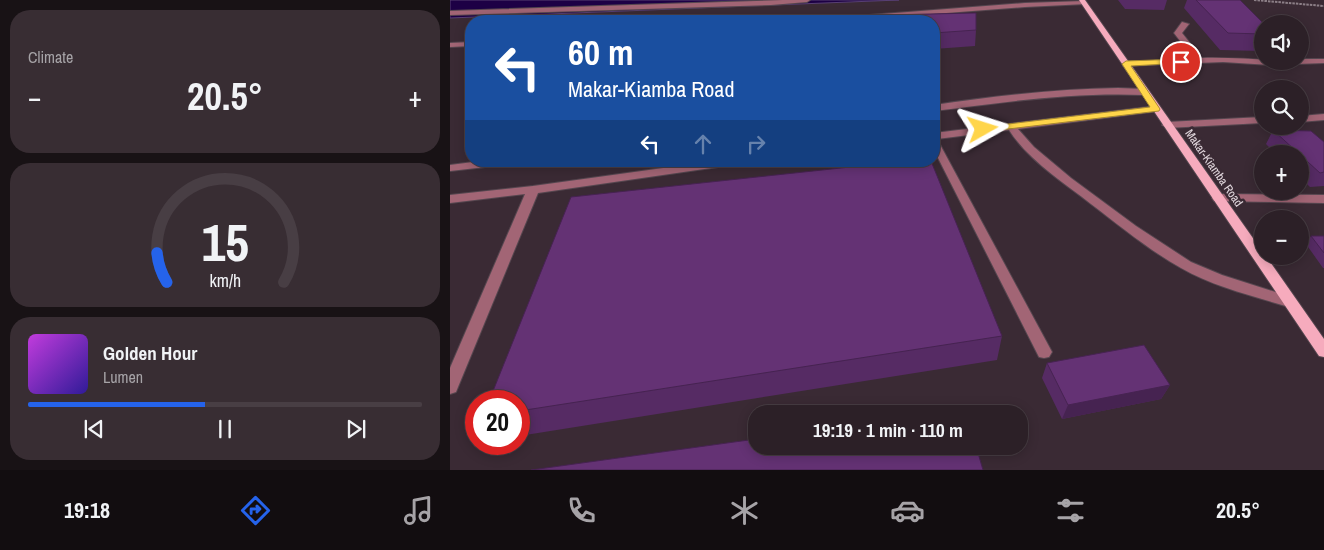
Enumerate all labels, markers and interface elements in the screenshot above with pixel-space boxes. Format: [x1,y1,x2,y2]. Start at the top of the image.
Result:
map controls [1254,15,1309,265]
button: sound [1254,15,1309,70]
text: 60 m [568,29,633,76]
icon: left [485,35,550,100]
pin [1160,41,1202,83]
text: Climate [28,46,73,68]
icon: arrive [1167,48,1195,76]
text: 20.5° [187,71,263,122]
text: Makar-Kiamba Road [568,74,734,104]
text: − [28,78,41,116]
text: + [409,78,422,116]
button: search [1254,80,1309,135]
position arrow [956,102,1008,154]
street label: Makar-Kiamba Road [1181,126,1247,210]
icon: left [636,130,664,158]
icon: ahead [689,130,717,158]
icon: right [742,130,770,158]
button: + [1254,145,1309,200]
text: 15 [201,207,249,277]
button: − [1254,210,1309,265]
text: km/h [209,269,241,293]
text: Golden Hour [103,340,197,366]
text: Lumen [103,366,143,388]
speed limit sign: 20 [465,390,530,455]
icon: previous [80,415,108,443]
icon: pause [211,415,239,443]
icon: next [342,415,370,443]
text: 19:19 · 1 min · 110 m [813,417,963,443]
icon: directions [238,493,273,528]
icon: music [401,493,436,528]
icon: phone [564,493,599,528]
icon: climate [727,493,762,528]
icon: car [890,493,925,528]
icon: filters [1053,493,1088,528]
text: 19:18 [64,495,110,525]
text: 20.5° [1216,495,1260,525]

